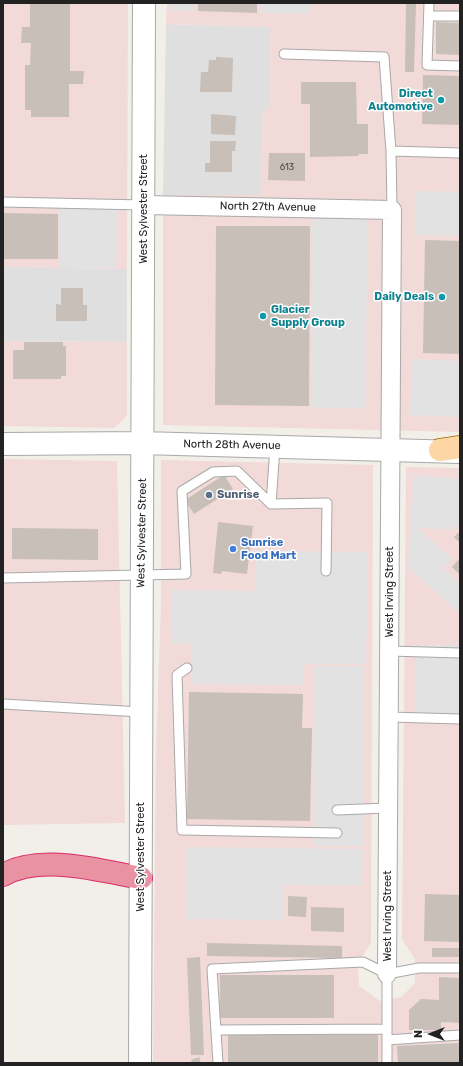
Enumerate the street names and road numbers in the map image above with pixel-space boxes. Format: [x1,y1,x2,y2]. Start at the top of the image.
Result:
street label: West Sylvester Street [137,154,151,264]
street label: North 27th Avenue [220,200,316,214]
street label: North 28th Avenue [183,438,281,452]
street label: West Sylvester Street [134,478,150,588]
street label: West Irving Street [383,546,397,638]
street label: West Sylvester Street [134,802,148,912]
street label: West Irving Street [381,870,395,962]

